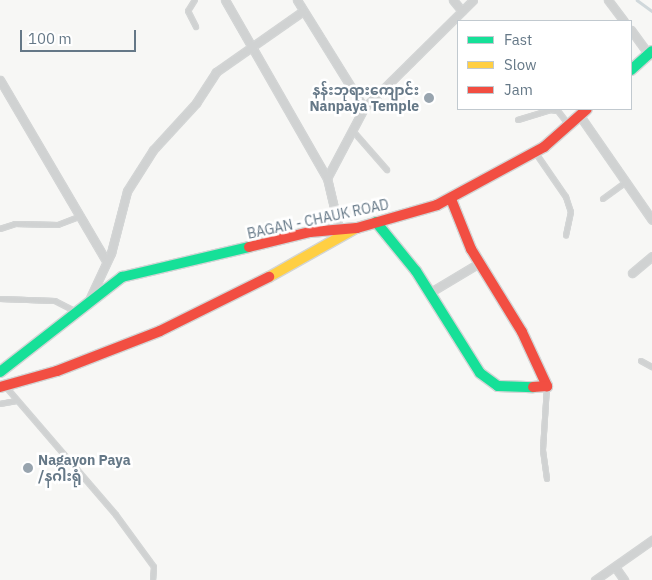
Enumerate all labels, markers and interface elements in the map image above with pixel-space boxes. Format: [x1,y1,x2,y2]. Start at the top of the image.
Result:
scale bar [22,20,139,52]
legend [457,20,632,110]
text: 100 m [28,29,72,48]
text: Fast [504,30,532,49]
text: Slow [504,55,537,74]
text: Jam [504,80,533,99]
place label: နန်းဘုရားကျောင်း Nanpaya Temple [309,82,419,114]
marker: နန်းဘုရားကျောင်း Nanpaya Temple [423,92,435,104]
street label: BAGAN - CHAUK ROAD [246,196,390,242]
place label: Nagayon Paya /နဂါးရုံ [38,452,131,484]
marker: Nagayon Paya /နဂါးရုံ [22,462,34,474]

